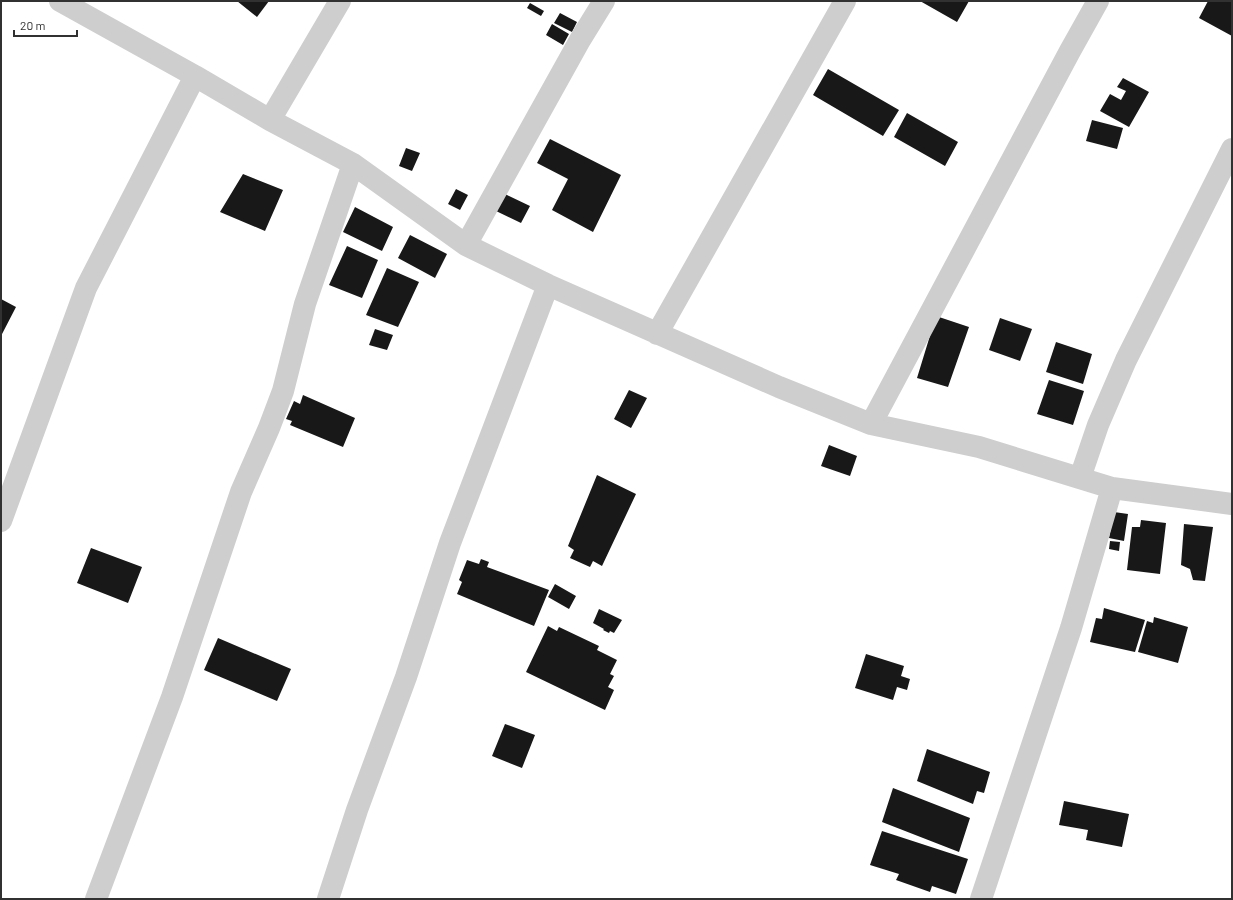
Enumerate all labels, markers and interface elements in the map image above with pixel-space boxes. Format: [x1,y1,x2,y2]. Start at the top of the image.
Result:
scale bar [14,12,77,38]
text: 20 m [20,18,46,32]

